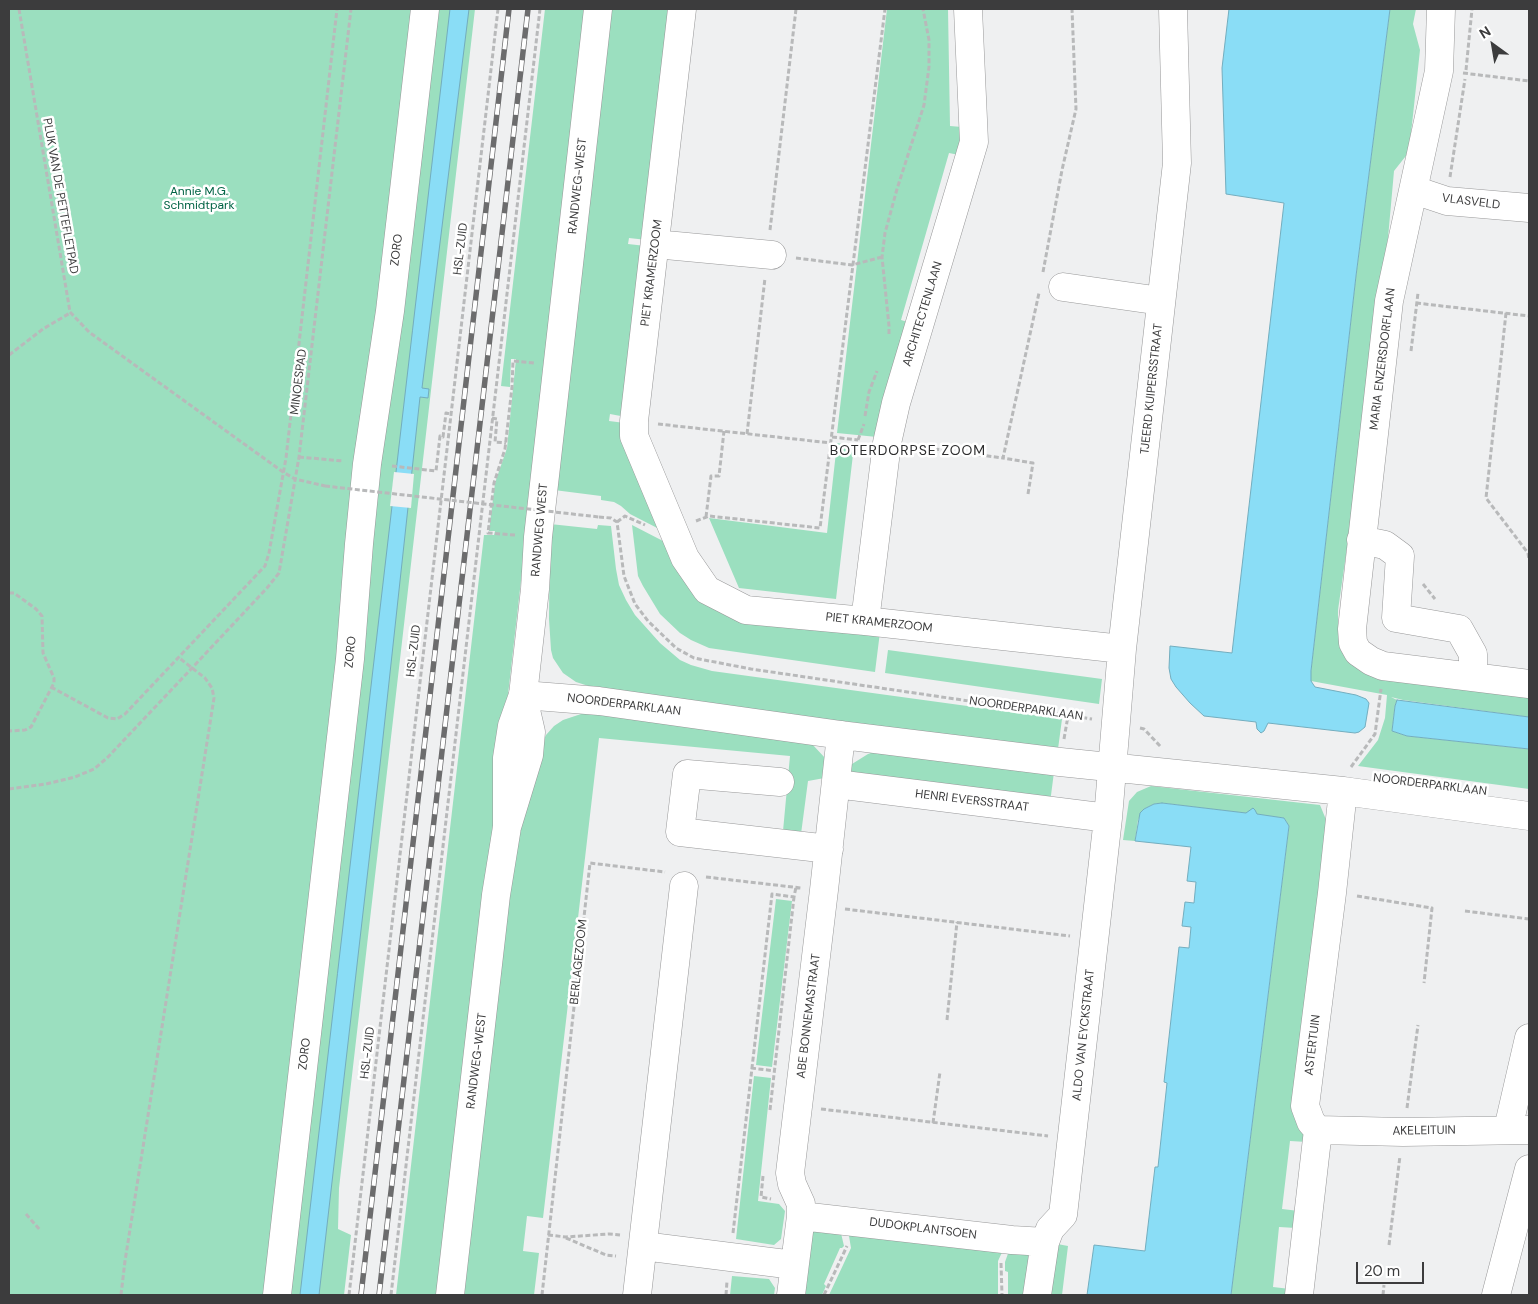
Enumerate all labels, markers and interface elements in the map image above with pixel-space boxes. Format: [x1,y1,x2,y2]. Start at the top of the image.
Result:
north arrow [1468,20,1518,70]
text: N [1476,22,1494,43]
street label: PLUK VAN DE PETTEFLETPAD [39,117,81,275]
street label: RANDWEG-WEST [566,137,590,235]
park label: Annie M.G. Schmidtpark [163,185,235,213]
street label: VLASVELD [1441,191,1501,213]
street label: PIET KRAMERZOOM [638,219,666,327]
street label: HSL-ZUID [451,222,471,276]
street label: ZORO [388,233,406,267]
street label: ARCHITECTENLAAN [900,260,946,368]
street label: MARIA ENZERSDORFLAAN [1367,287,1399,431]
street label: TJEERD KUIPERSSTRAAT [1138,323,1166,455]
street label: MINOESPAD [288,348,310,416]
district label: BOTERDORPSE ZOOM [828,443,988,459]
street label: RANDWEG WEST [529,483,551,577]
street label: PIET KRAMERZOOM [825,610,933,636]
street label: HSL-ZUID [404,624,424,678]
street label: ZORO [342,635,360,669]
street label: NOORDERPARKLAAN [566,691,682,719]
street label: NOORDERPARKLAAN [968,694,1084,724]
street label: NOORDERPARKLAAN [1372,771,1488,799]
street label: HENRI EVERSSTRAAT [914,787,1030,815]
street label: BERLAGEZOOM [567,919,591,1005]
street label: ABE BONNEMASTRAAT [794,953,824,1079]
street label: ALDO VAN EYCKSTRAAT [1070,968,1098,1102]
street label: RANDWEG-WEST [464,1012,490,1110]
street label: ASTERTUIN [1302,1014,1324,1076]
street label: HSL-ZUID [358,1026,378,1080]
street label: ZORO [296,1037,314,1071]
street label: AKELEITUIN [1392,1123,1456,1139]
street label: DUDOKPLANTSOEN [868,1215,978,1243]
scale bar [1358,1252,1426,1284]
text: 20 m [1364,1261,1400,1281]

